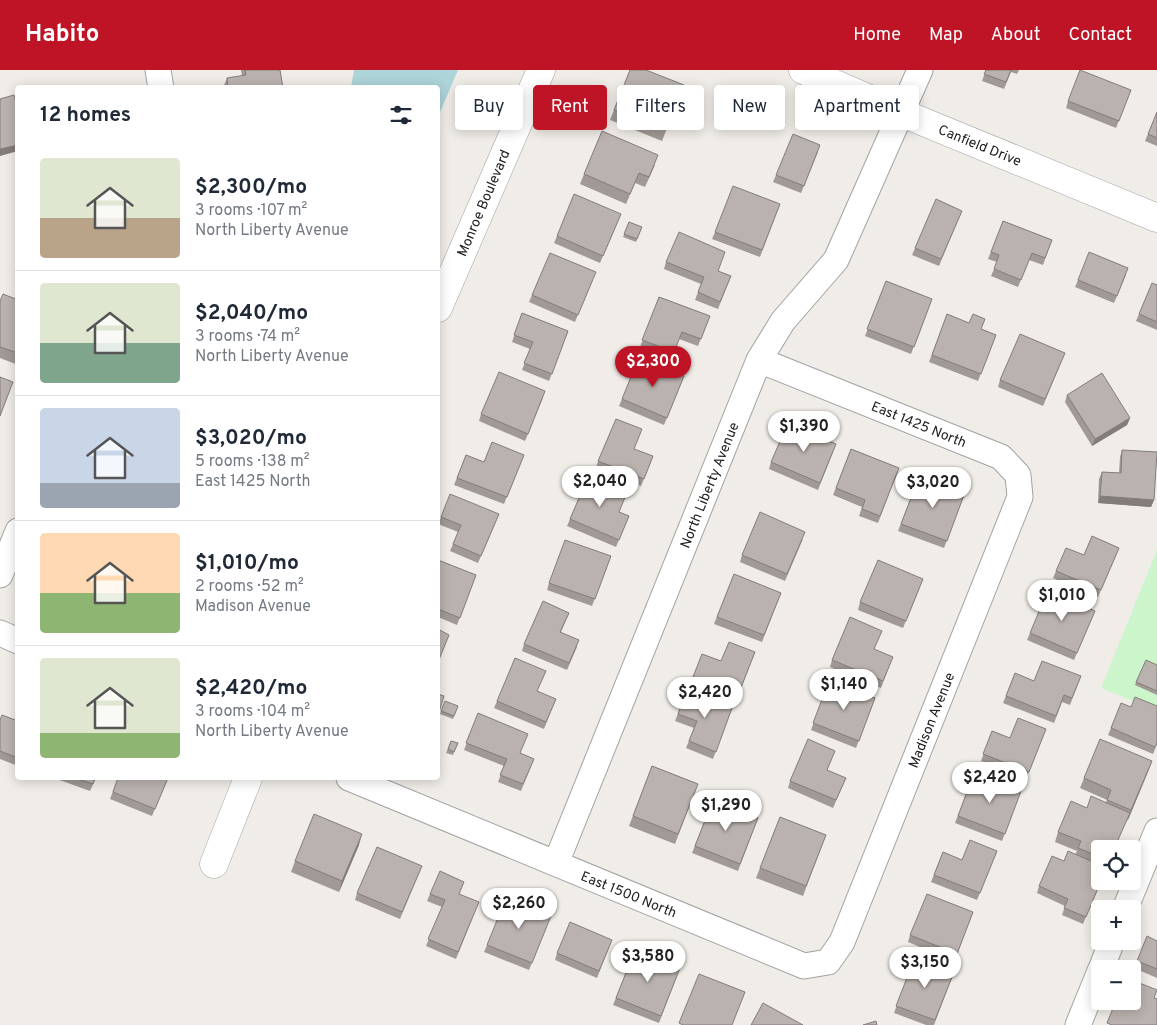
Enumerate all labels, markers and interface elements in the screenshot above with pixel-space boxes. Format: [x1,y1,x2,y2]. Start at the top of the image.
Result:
text: Habito [25,20,99,50]
text: Home [853,24,901,47]
text: Map [929,24,963,47]
text: About [991,24,1040,47]
text: Contact [1068,24,1132,47]
chip: Buy [455,85,523,130]
chip: Rent [533,85,607,130]
chip: Filters [617,85,704,130]
chip: New [714,85,785,130]
chip: Apartment [795,85,919,130]
icon: filters [387,101,415,129]
text: 12 homes [40,102,131,129]
street label: Canfield Drive [935,122,1024,171]
street label: Monroe Boulevard [454,148,515,260]
text: $2,300/mo [195,174,307,201]
icon: home [80,178,140,238]
text: 3 rooms · 107 m² [195,201,307,221]
text: North Liberty Avenue [195,221,349,241]
text: $2,040/mo [195,300,308,327]
icon: home [80,303,140,363]
text: 3 rooms · 74 m² [195,327,300,347]
pin: $2,300 [612,346,694,388]
text: North Liberty Avenue [195,347,349,367]
text: $2,300 [626,352,680,372]
street label: East 1425 North [868,399,968,452]
pin: $1,390 [763,410,845,453]
text: $1,390 [779,417,829,437]
street label: North Liberty Avenue [677,420,743,551]
text: $3,020/mo [195,425,307,452]
icon: home [80,428,140,488]
text: 5 rooms · 138 m² [195,452,310,472]
pin: $2,040 [559,466,641,508]
pin: $3,020 [892,466,974,509]
text: East 1425 North [195,472,311,492]
text: $2,040 [573,472,627,492]
text: $3,020 [906,473,960,493]
text: $1,010/mo [195,550,299,577]
icon: home [80,553,140,613]
text: 2 rooms · 52 m² [195,577,304,597]
pin: $1,010 [1021,580,1103,622]
text: $1,010 [1038,586,1086,606]
text: Madison Avenue [195,597,311,617]
pin: $1,140 [803,668,885,711]
street label: Madison Avenue [906,670,959,771]
text: $2,420/mo [195,675,307,702]
text: $1,140 [820,675,868,695]
pin: $2,420 [664,676,746,719]
icon: home [80,678,140,738]
text: $2,420 [678,683,732,703]
text: 3 rooms · 104 m² [195,702,310,722]
text: North Liberty Avenue [195,722,349,742]
pin: $2,420 [949,762,1031,804]
text: $2,420 [963,768,1017,788]
pin: $1,290 [685,790,767,832]
text: $1,290 [701,796,751,816]
map controls [1091,840,1141,1010]
button: locate [1091,840,1141,890]
street label: East 1500 North [578,868,679,922]
pin: $2,260 [478,888,560,930]
text: $2,260 [492,894,546,914]
button: + [1091,900,1141,950]
pin: $3,580 [607,940,689,983]
pin: $3,150 [884,946,966,989]
text: $3,580 [622,947,674,967]
text: $3,150 [900,953,950,973]
button: − [1091,960,1141,1010]

